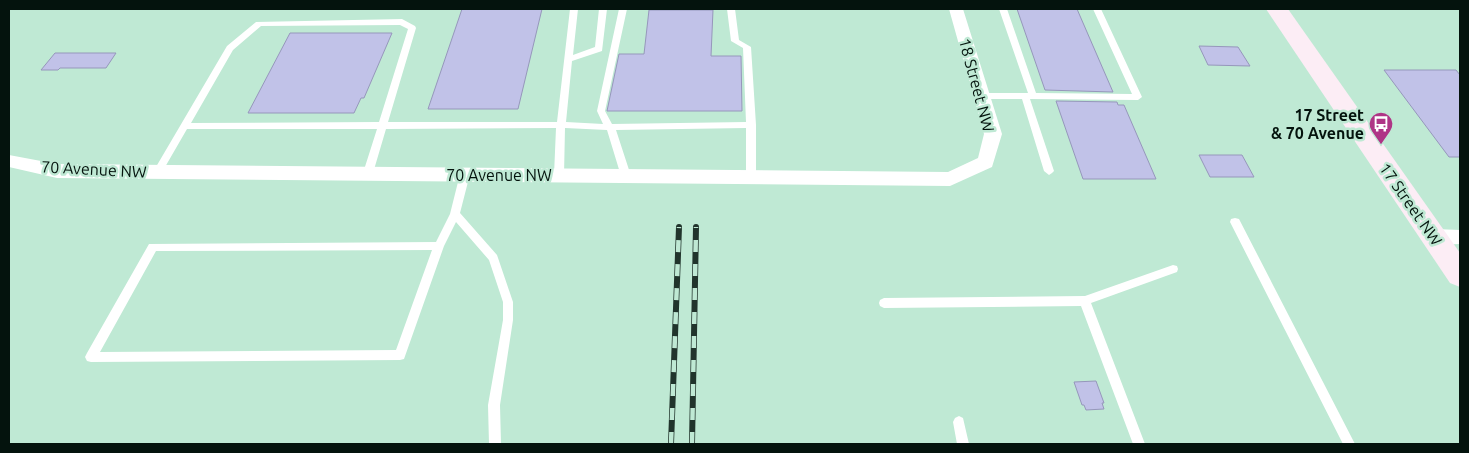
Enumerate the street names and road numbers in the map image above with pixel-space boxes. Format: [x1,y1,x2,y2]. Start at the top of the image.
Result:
street label: 18 Street NW [956,36,998,134]
street label: 70 Avenue NW [41,157,147,181]
street label: 17 Street NW [1376,159,1446,249]
street label: 70 Avenue NW [446,166,552,184]

